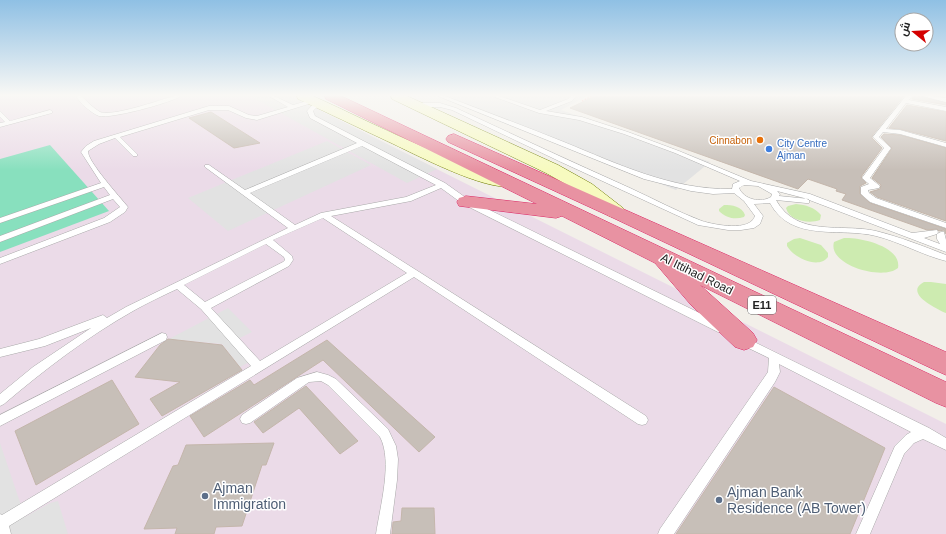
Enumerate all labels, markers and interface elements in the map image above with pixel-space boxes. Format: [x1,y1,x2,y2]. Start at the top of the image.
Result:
north arrow [894,12,934,52]
text: ش [897,20,913,38]
place label: Cinnabon [709,135,752,146]
marker: Cinnabon [755,135,765,145]
place label: City Centre Ajman [777,138,827,161]
marker: City Centre Ajman [764,144,774,154]
street label: Al Ittihad Road [659,250,735,298]
road number: E11 [748,296,776,314]
place label: Ajman Immigration [213,480,286,512]
place label: Ajman Bank Residence (AB Tower) [727,484,866,516]
marker: Ajman Immigration [200,491,210,501]
marker: Ajman Bank Residence (AB Tower) [714,495,724,505]

